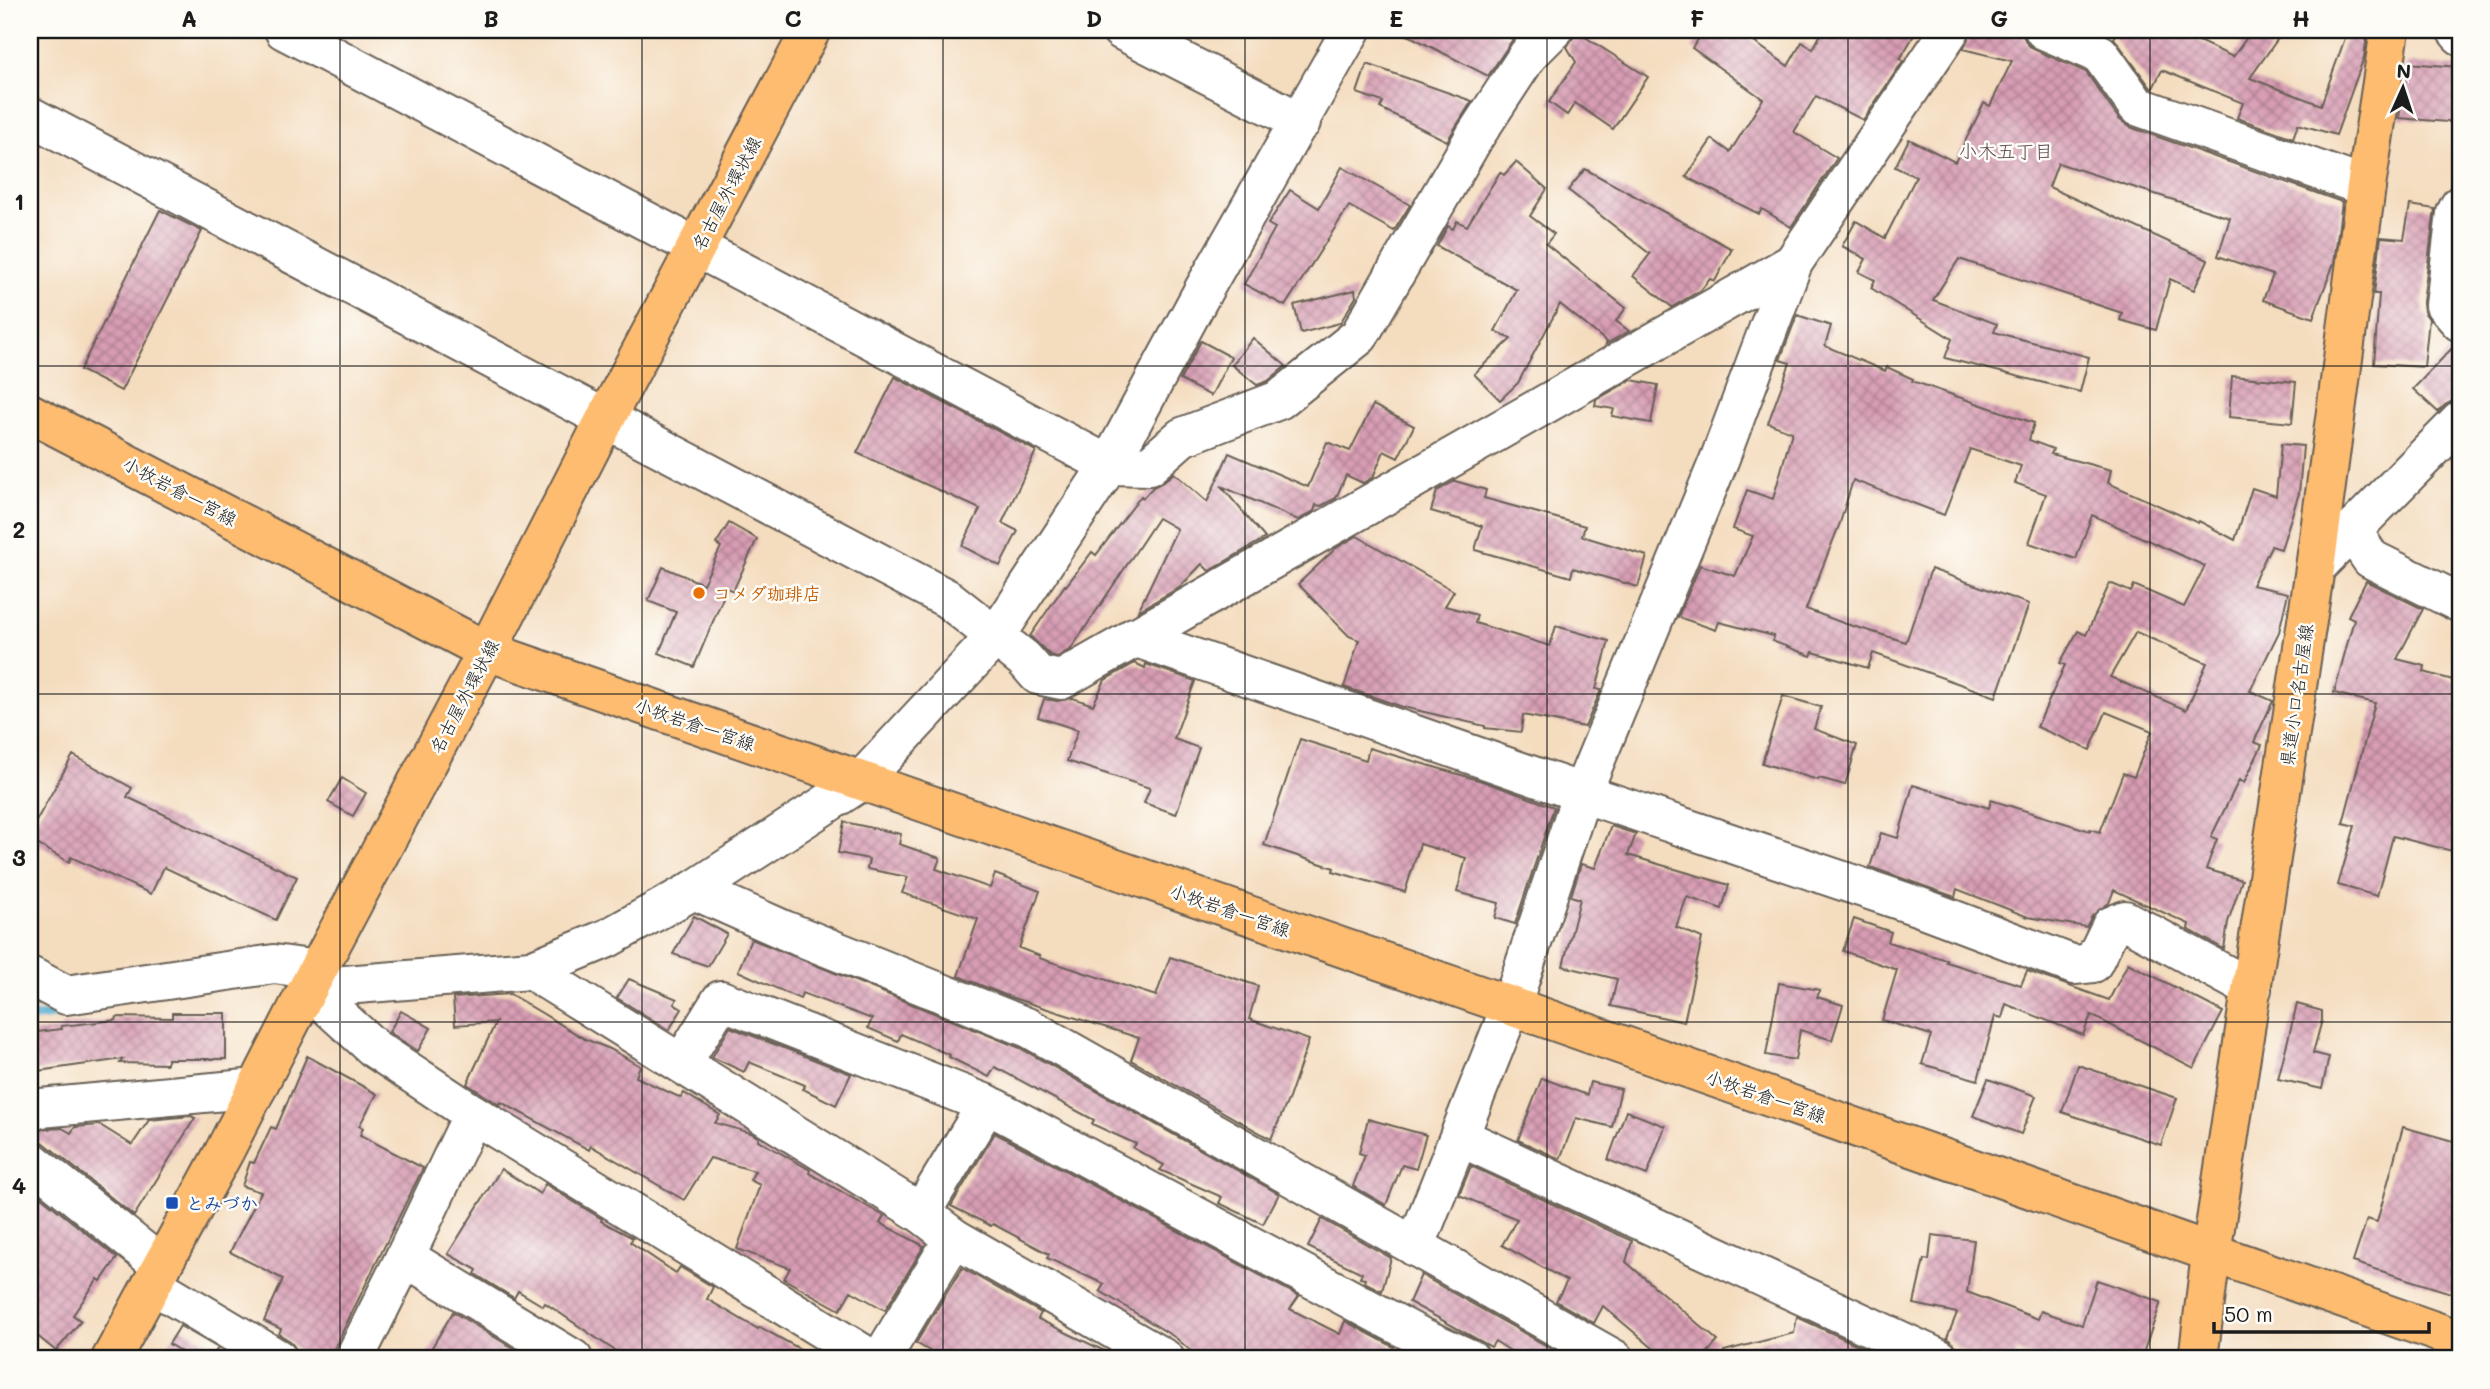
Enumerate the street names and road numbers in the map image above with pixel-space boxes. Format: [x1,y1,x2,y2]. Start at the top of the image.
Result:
street label: 名古屋外環状線 [686,132,766,254]
street label: 小牧岩倉一宮線 [119,451,241,531]
street label: 県道小口名古屋線 [2274,622,2318,768]
street label: 名古屋外環状線 [424,635,504,757]
street label: 小牧岩倉一宮線 [632,692,758,756]
street label: 小牧岩倉一宮線 [1167,878,1293,942]
street label: 小牧岩倉一宮線 [1703,1064,1829,1128]

